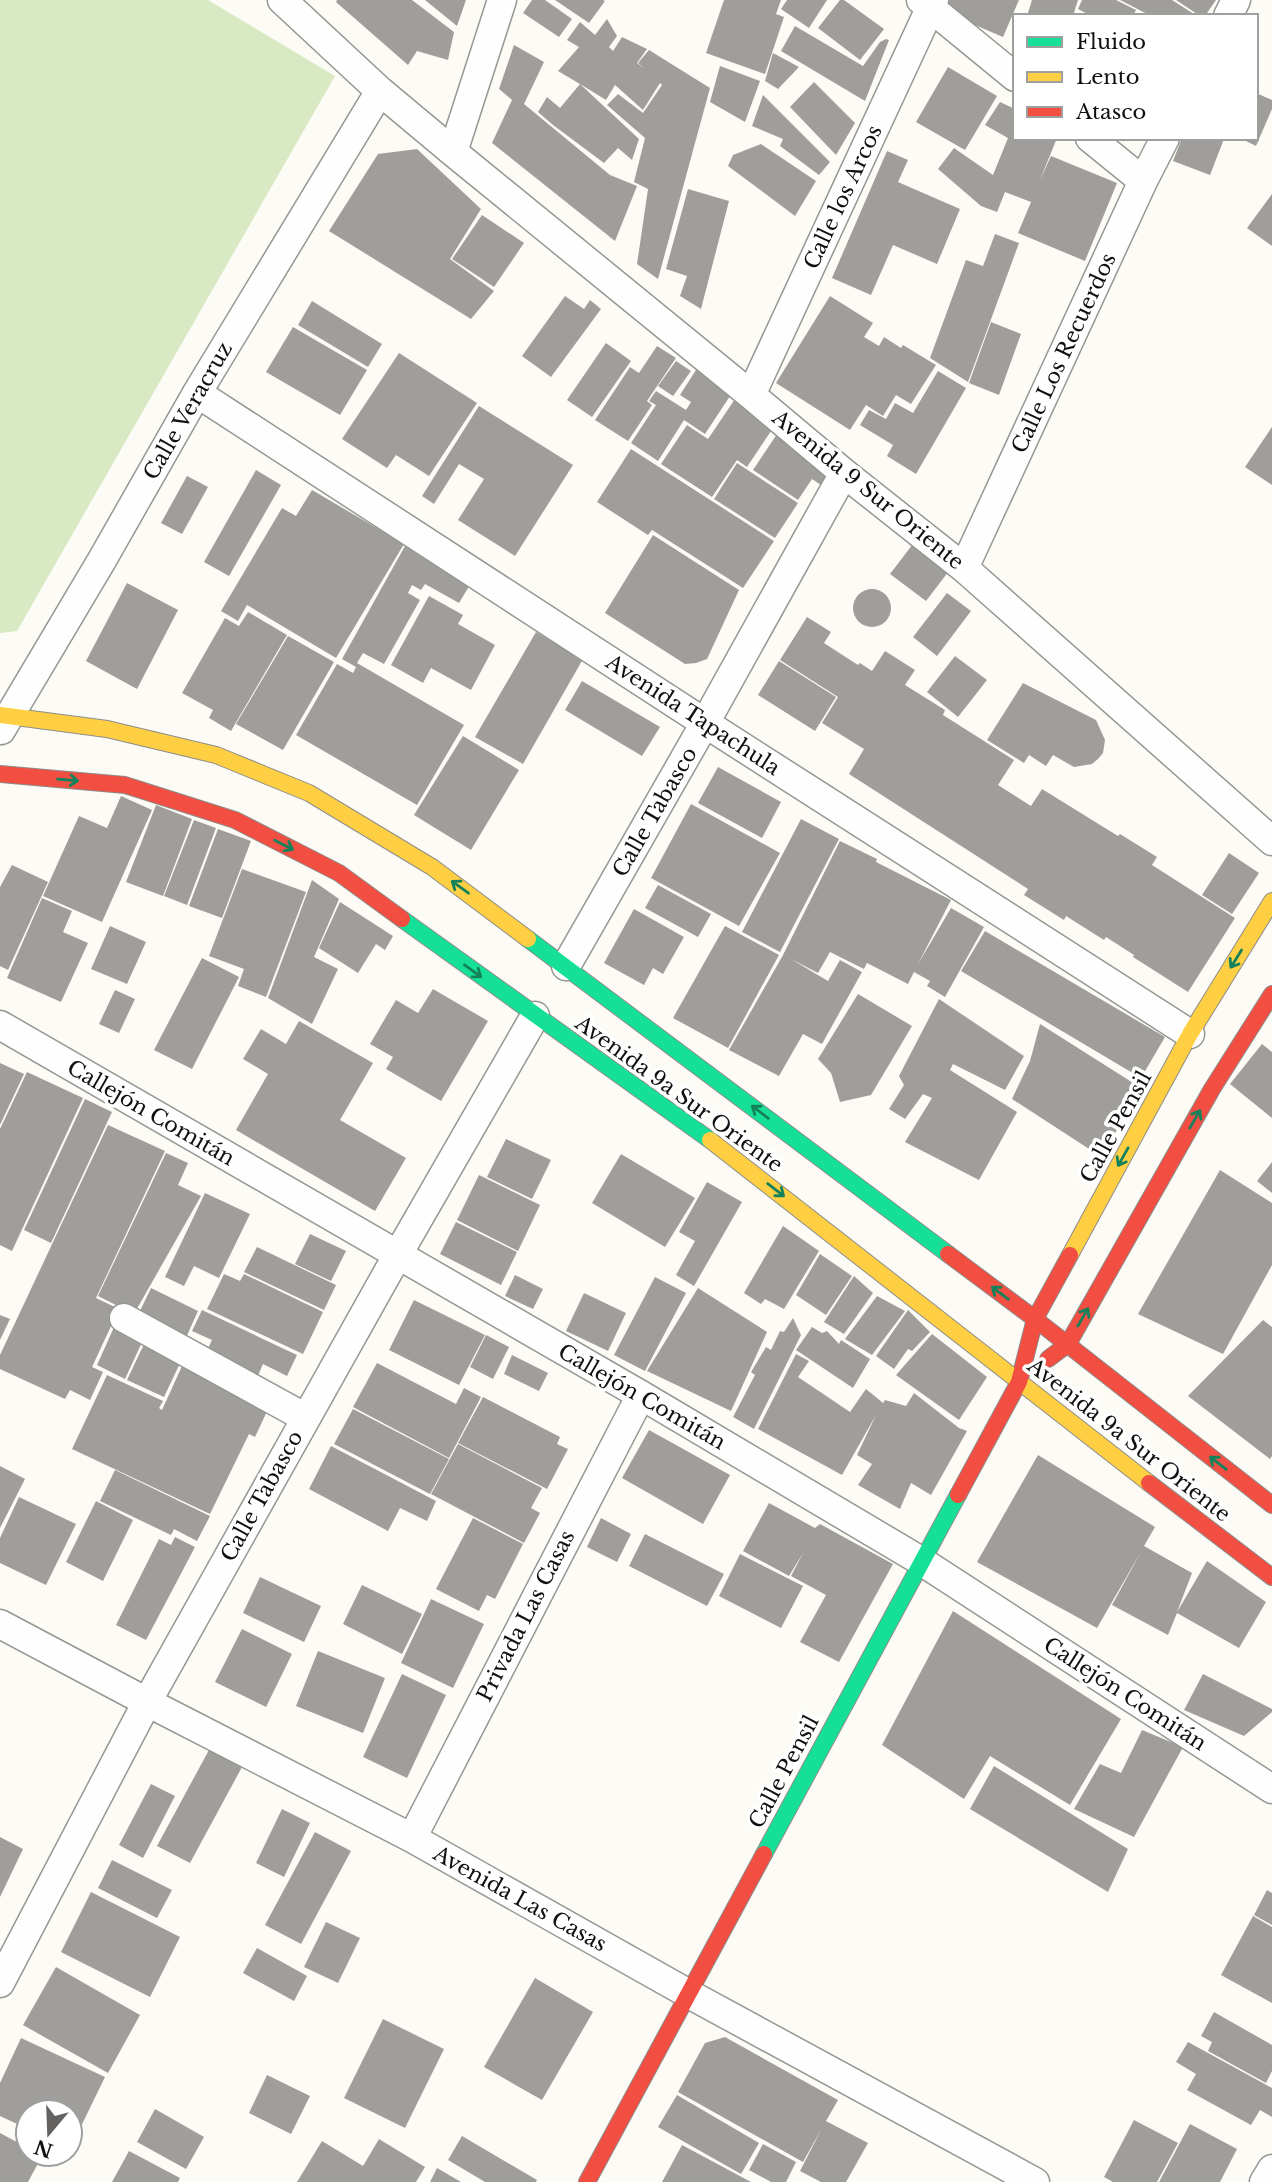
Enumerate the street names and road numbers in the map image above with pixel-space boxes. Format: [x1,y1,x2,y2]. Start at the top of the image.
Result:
street label: Calle los Arcos [798,121,888,273]
street label: Calle Los Recuerdos [1006,249,1122,457]
street label: Calle Veracruz [138,337,238,485]
street label: Avenida 9 Sur Oriente [766,404,969,575]
street label: Avenida Tapachula [600,648,785,781]
street label: Calle Tabasco [607,742,703,882]
street label: Avenida 9a Sur Oriente [569,1009,788,1178]
street label: Callejón Comitán [63,1054,239,1172]
street label: Calle Pensil [1075,1066,1158,1188]
street label: Callejón Comitán [554,1338,730,1456]
street label: Avenida 9a Sur Oriente [1022,1352,1236,1527]
street label: Calle Tabasco [215,1426,309,1566]
street label: Privada Las Casas [472,1526,580,1706]
street label: Callejón Comitán [1039,1632,1211,1756]
street label: Calle Pensil [743,1711,825,1833]
street label: Avenida Las Casas [428,1840,611,1957]

